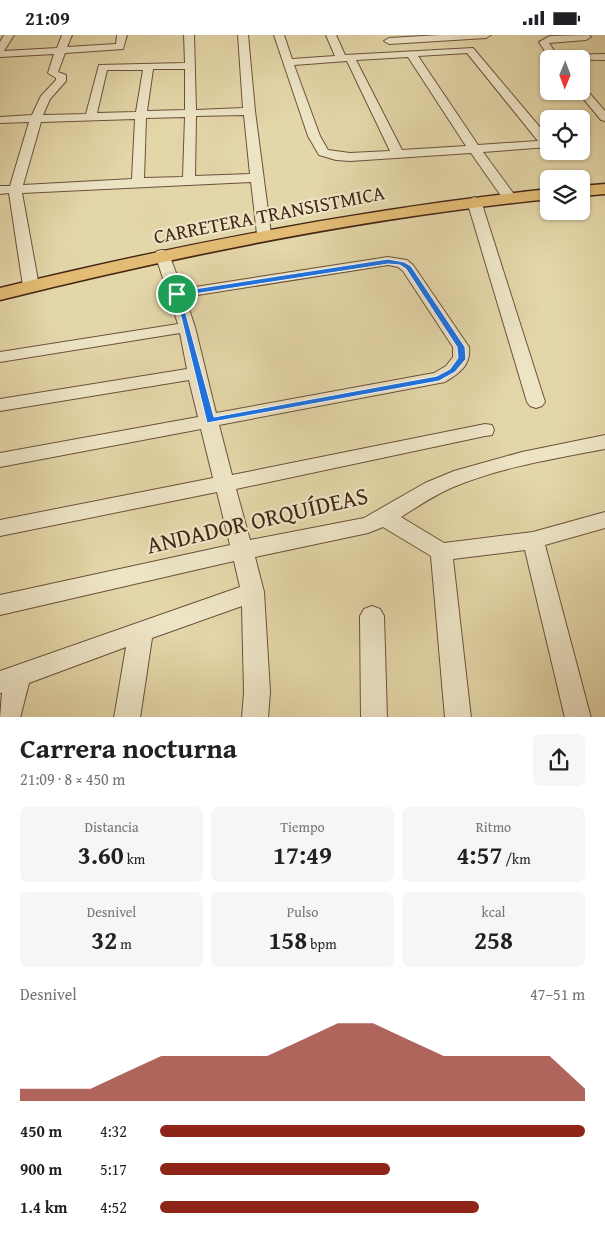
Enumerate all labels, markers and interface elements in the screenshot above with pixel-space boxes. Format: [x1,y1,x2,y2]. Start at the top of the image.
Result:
text: 21:09 [25,4,70,32]
north arrow [540,50,590,100]
map controls [540,50,590,220]
button: locate [540,110,590,160]
button: layers [540,170,590,220]
street label: CARRETERA TRANSISTMICA [151,177,387,251]
pin [156,273,198,315]
icon: arrive [163,280,191,308]
street label: ANDADOR ORQUÍDEAS [143,478,371,562]
text: Carrera nocturna [20,727,237,768]
button: share [533,734,585,786]
text: 21:09 · 8 × 450 m [20,767,125,791]
text: Distancia [84,817,139,837]
text: Tiempo [280,817,325,837]
text: Ritmo [476,817,511,837]
text: 3.60 [78,837,124,873]
text: 17:49 [273,837,332,873]
text: 4:57 [456,837,502,873]
text: km [124,849,145,869]
text: /km [502,849,531,869]
text: Desnivel [87,902,136,922]
text: Pulso [287,902,318,922]
text: kcal [482,902,505,922]
text: 32 [91,922,117,958]
text: 158 [268,922,307,958]
text: 258 [474,922,513,958]
text: m [117,934,132,954]
text: bpm [307,934,337,954]
text: Desnivel [20,982,77,1006]
text: 47–51 m [530,982,585,1006]
text: 450 m [20,1119,62,1143]
text: 4:32 [100,1119,127,1143]
text: 900 m [20,1157,62,1181]
text: 5:17 [100,1157,127,1181]
text: 1.4 km [20,1195,67,1219]
text: 4:52 [100,1195,127,1219]

